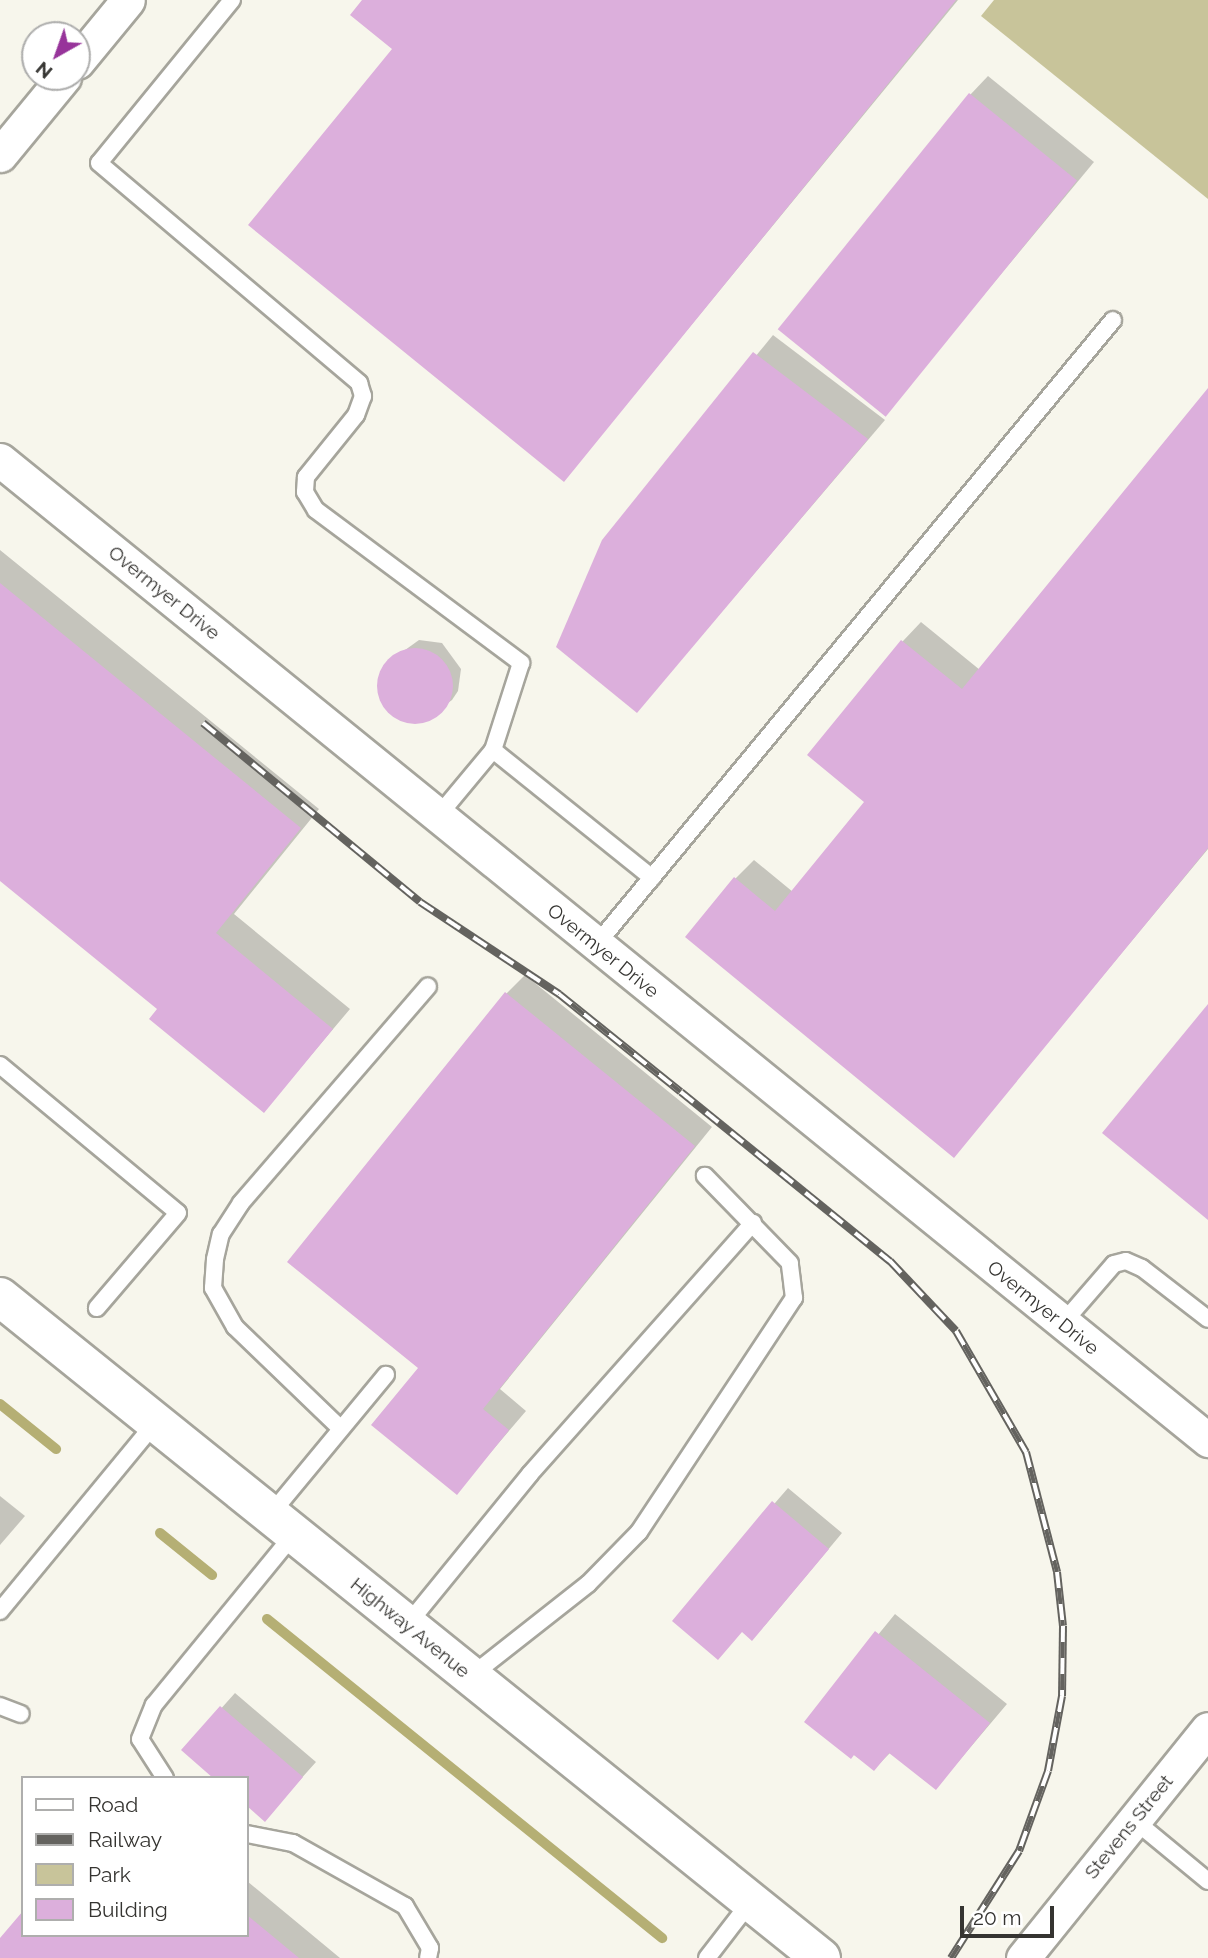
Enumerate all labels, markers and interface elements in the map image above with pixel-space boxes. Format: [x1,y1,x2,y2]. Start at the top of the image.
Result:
north arrow [21,21,91,91]
text: N [31,57,56,84]
street label: Overmyer Drive [104,541,224,645]
street label: Overmyer Drive [543,899,663,1003]
street label: Overmyer Drive [983,1256,1103,1360]
street label: Highway Avenue [345,1573,475,1683]
street label: Stevens Street [1080,1770,1178,1884]
legend [21,1776,248,1937]
text: Road [88,1792,138,1817]
text: Railway [88,1827,162,1852]
text: Park [88,1862,131,1887]
scale bar [963,1892,1058,1936]
text: Building [88,1897,168,1922]
text: 20 m [973,1905,1021,1930]

